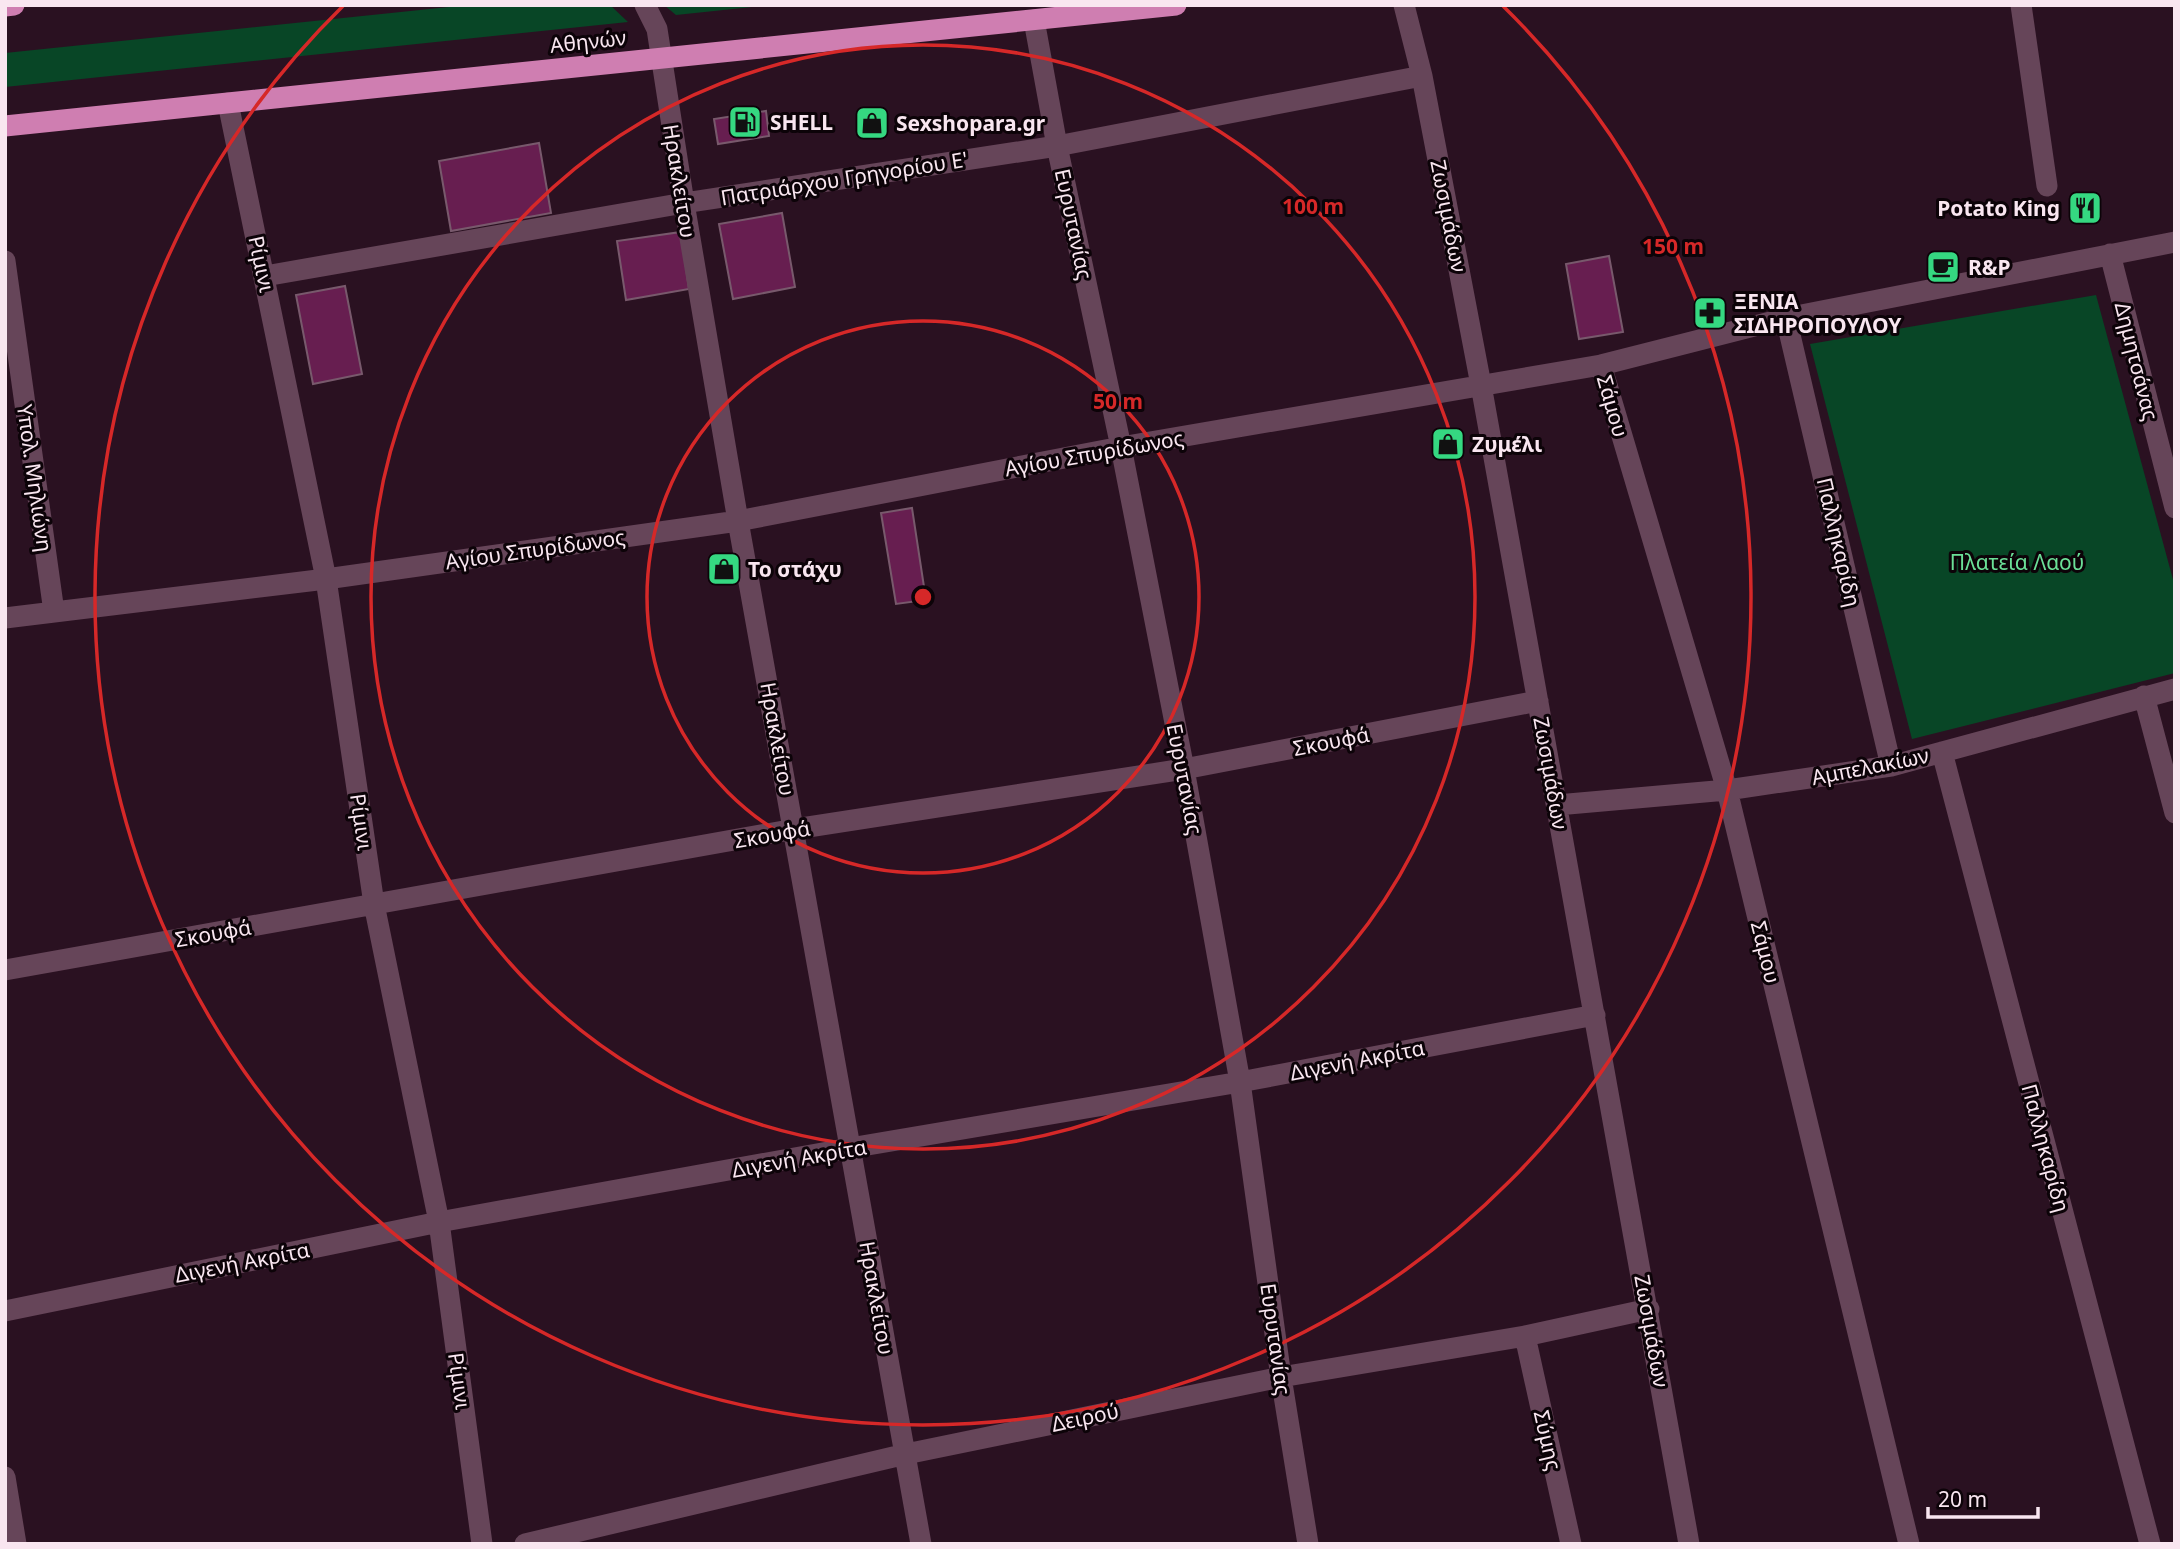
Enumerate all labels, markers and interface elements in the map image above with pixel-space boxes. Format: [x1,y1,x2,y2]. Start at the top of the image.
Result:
street label: Αθηνών [549,23,628,59]
fuel station icon: SHELL [726,103,764,141]
shop icon: Sexshopara.gr [853,104,891,142]
place label: SHELL [770,108,833,136]
place label: Sexshopara.gr [896,109,1046,137]
street label: Ηρακλείτου [657,122,703,240]
street label: Πατριάρχου Γρηγορίου Ε' [718,145,970,211]
street label: Ζωσιμάδων [1424,157,1474,275]
street label: Ευρυτανίας [1049,166,1099,282]
restaurant icon: Potato King [2066,189,2104,227]
text: 100 m [1282,192,1344,220]
place label: Potato King [1937,194,2060,222]
text: 150 m [1642,232,1704,260]
street label: Ρίμινι [242,233,282,295]
cafe icon: R&P [1924,248,1962,286]
place label: R&P [1968,253,2011,281]
place label: ΞΕΝΙΑ ΣΙΔΗΡΟΠΟΥΛΟΥ [1734,287,1902,339]
pharmacy icon: ΞΕΝΙΑ ΣΙΔΗΡΟΠΟΥΛΟΥ [1691,294,1729,332]
street label: Δημητσάνας [2109,299,2165,423]
street label: Σάμου [1591,372,1635,440]
text: 50 m [1093,387,1143,415]
street label: Υπολ. Μηλιώνη [11,403,59,553]
street label: Αγίου Σπυρίδωνος [1002,423,1186,483]
shop icon: Ζυμέλι [1429,425,1467,463]
place label: Ζυμέλι [1472,430,1542,458]
street label: Παλληκαρίδη [1811,475,1867,609]
street label: Αγίου Σπυρίδωνος [443,523,627,575]
park label: Πλατεία Λαού [1950,548,2084,576]
shop icon: Το στάχυ [705,550,743,588]
place label: Το στάχυ [748,555,842,583]
centre of rings [911,585,935,609]
street label: Ηρακλείτου [754,680,802,798]
street label: Ζωσιμάδων [1527,714,1575,832]
street label: Σκουφά [1291,720,1371,762]
street label: Ευρυτανίας [1161,721,1209,837]
street label: Αμπελακίων [1809,741,1931,791]
street label: Ρίμινι [344,792,380,852]
street label: Σκουφά [732,814,812,854]
street label: Σκουφά [173,913,253,953]
street label: Σάμου [1745,918,1787,986]
street label: Διγενή Ακρίτα [1287,1033,1427,1087]
street label: Παλληκαρίδη [2015,1081,2077,1215]
street label: Διγενή Ακρίτα [729,1132,869,1184]
street label: Διγενή Ακρίτα [172,1235,312,1289]
street label: Ηρακλείτου [853,1239,901,1357]
street label: Ζωσιμάδων [1628,1272,1676,1390]
street label: Ευρυτανίας [1254,1281,1298,1397]
street label: Ρίμινι [442,1351,478,1411]
street label: Δειρού [1049,1396,1121,1438]
street label: Σύμης [1528,1407,1568,1473]
scale bar [1928,1476,2038,1520]
text: 20 m [1938,1485,1987,1513]

